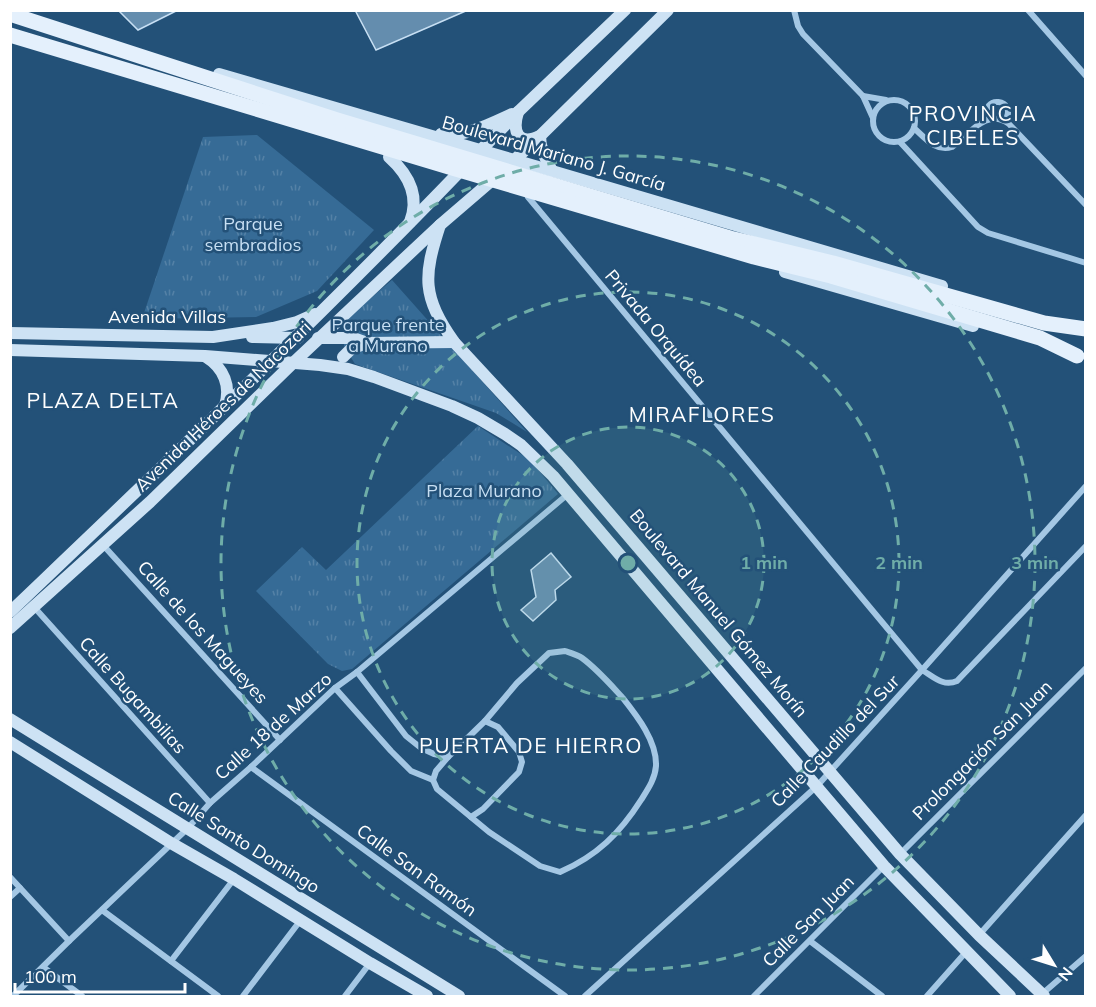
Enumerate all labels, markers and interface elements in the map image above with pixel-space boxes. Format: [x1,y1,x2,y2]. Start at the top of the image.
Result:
district label: PROVINCIA CIBELES [909,100,1037,150]
street label: Boulevard Mariano J. García [440,110,668,196]
park label: Parque sembradios [205,212,301,256]
street label: Privada Orquídea [600,265,712,391]
street label: Avenida Villas [108,305,226,328]
park label: Parque frente a Murano [331,313,445,357]
street label: Avenida Héroes de Nacozari [130,316,316,496]
district label: PLAZA DELTA [27,387,179,413]
district label: MIRAFLORES [629,401,775,427]
park label: Plaza Murano [426,479,542,502]
street label: Boulevard Manuel Gómez Morín [625,504,813,722]
text: 1 min [740,551,788,574]
text: 2 min [875,551,923,574]
text: 3 min [1011,551,1059,574]
centre of rings [618,553,638,573]
street label: Calle de los Magueyes [133,556,273,708]
street label: Calle Bugambilias [74,632,192,758]
street label: Calle 18 de Marzo [210,667,336,785]
street label: Calle Caudillo del Sur [766,670,905,812]
street label: Prolongación San Juan [907,675,1057,825]
district label: PUERTA DE HIERRO [419,732,643,758]
street label: Calle Santo Domingo [164,786,324,898]
street label: Calle San Ramón [352,819,482,921]
street label: Calle San Juan [757,870,859,972]
north arrow [1024,935,1084,995]
scale bar [15,956,184,994]
text: N [1054,963,1077,985]
text: 100 m [24,965,77,988]

